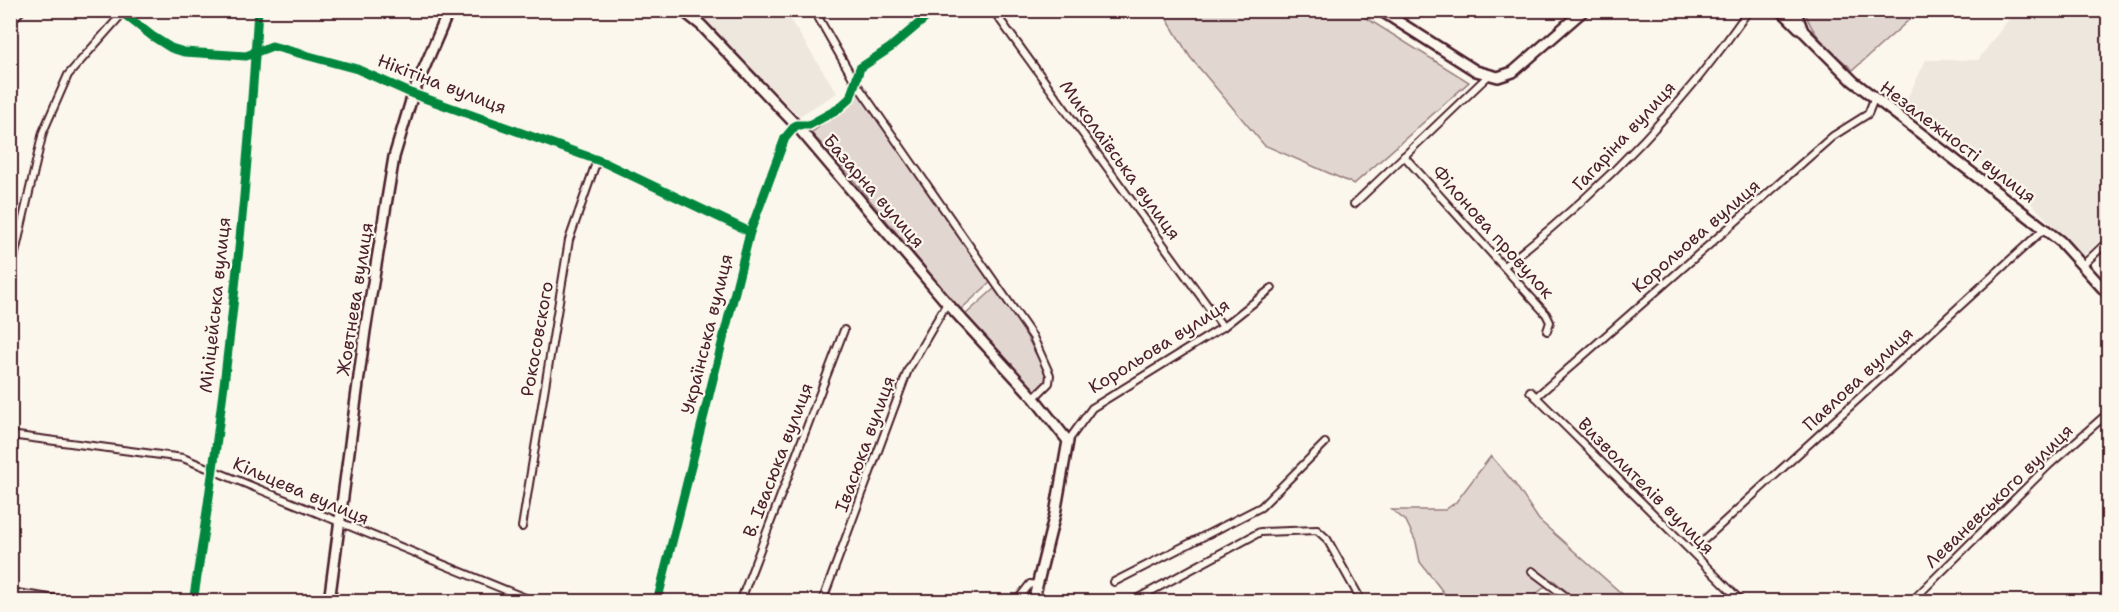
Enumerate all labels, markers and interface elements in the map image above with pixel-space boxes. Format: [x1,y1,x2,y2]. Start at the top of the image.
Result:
street label: Нікітіна вулиця [374,48,510,120]
street label: Миколаївська вулиця [1054,75,1186,245]
street label: Незалежності вулиця [1875,75,2041,209]
street label: Гагаріна вулиця [1567,76,1681,196]
street label: Базарна вулиця [818,129,930,253]
street label: Філонова провулок [1427,160,1560,304]
street label: Корольова вулиця [1627,174,1765,298]
street label: Міліцейська вулиця [194,216,236,394]
street label: Жовтнева вулиця [331,221,379,377]
street label: Українська вулиця [675,251,739,417]
street label: Рокосовского [515,279,559,399]
street label: Корольова вулиця [1084,293,1234,399]
street label: Павлова вулиця [1798,322,1918,436]
street label: Івасюка вулиця [829,373,901,515]
street label: В. Івасюка вулиця [737,379,819,541]
street label: Визволителів вулиця [1572,412,1720,560]
street label: Леваневського вулиця [1920,419,2078,573]
street label: Кільцева вулиця [229,451,373,531]

